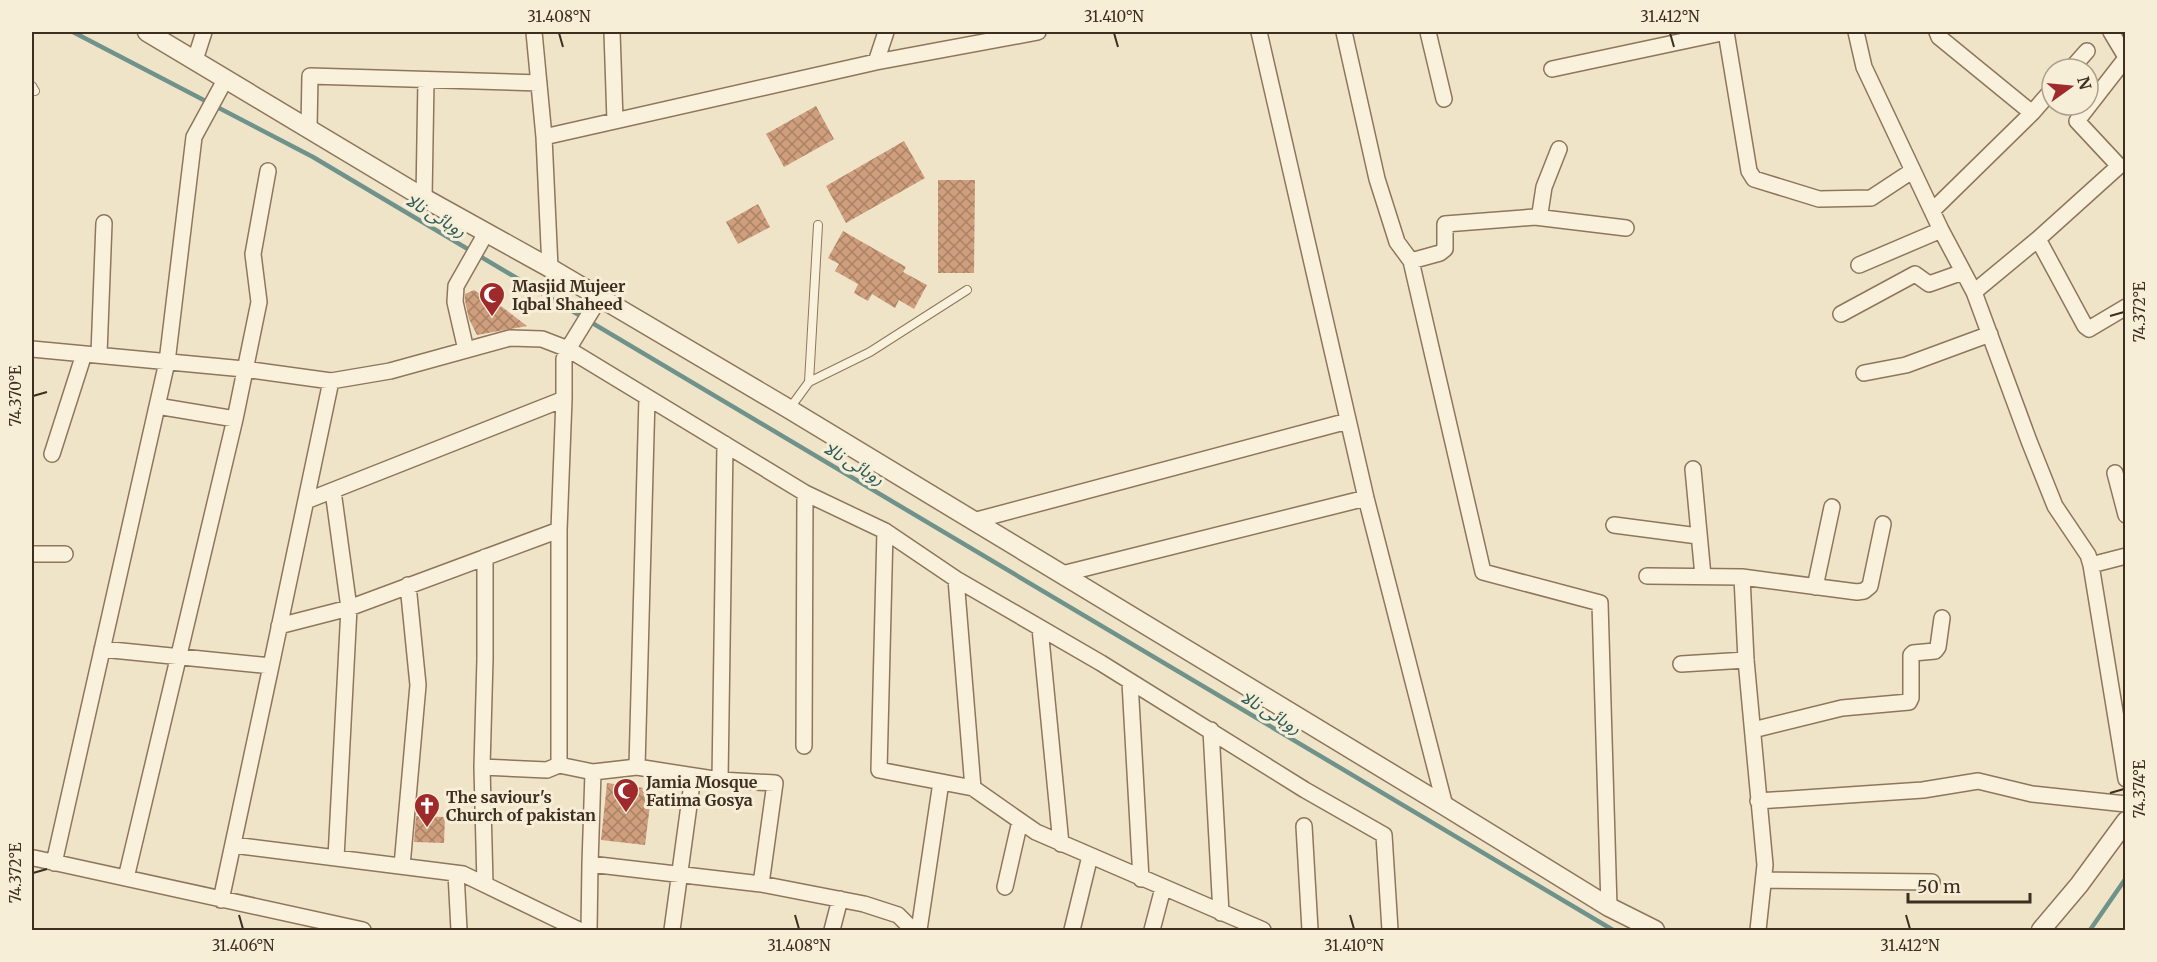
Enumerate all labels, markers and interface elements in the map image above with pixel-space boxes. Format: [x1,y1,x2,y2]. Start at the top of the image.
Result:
text: 31.408°N [527,7,591,26]
text: 31.410°N [1084,7,1144,26]
text: 31.412°N [1640,7,1700,26]
north arrow [2040,57,2100,117]
text: N [2073,74,2096,92]
water label: روہائی نالا [401,188,471,242]
place label: Masjid Mujeer Iqbal Shaheed [512,276,626,314]
mosque icon: Masjid Mujeer Iqbal Shaheed [477,280,507,318]
text: 74.372°E [2130,281,2149,342]
text: 74.370°E [6,365,25,427]
water label: روہائی نالا [819,436,889,490]
water label: روہائی نالا [1236,685,1306,739]
text: 74.374°E [2130,759,2149,818]
place label: Jamia Mosque Fatima Gosya [645,772,758,810]
mosque icon: Jamia Mosque Fatima Gosya [611,776,641,814]
place label: The saviour's Church of pakistan [446,787,596,825]
church icon: The saviour's Church of pakistan [412,791,442,829]
text: 74.372°E [6,842,25,903]
scale bar [1908,866,2030,904]
text: 50 m [1917,875,1961,898]
text: 31.406°N [212,936,275,955]
text: 31.408°N [767,936,831,955]
text: 31.410°N [1324,936,1384,955]
text: 31.412°N [1880,936,1940,955]

